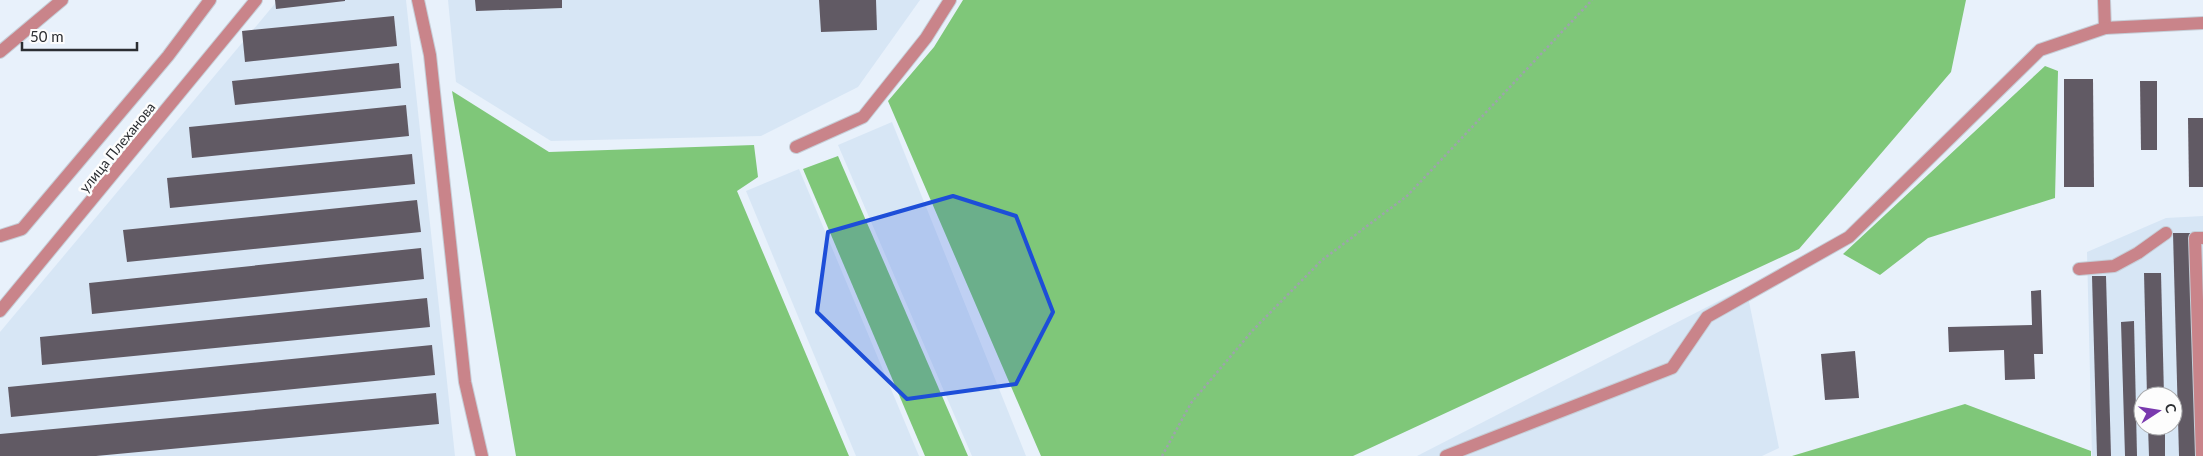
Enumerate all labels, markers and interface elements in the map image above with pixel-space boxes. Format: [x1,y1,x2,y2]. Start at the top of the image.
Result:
scale bar [22,20,138,52]
text: 50 m [30,27,64,45]
street label: улица Плеханова [75,98,159,196]
north arrow [2133,386,2183,436]
text: С [2162,402,2181,415]

